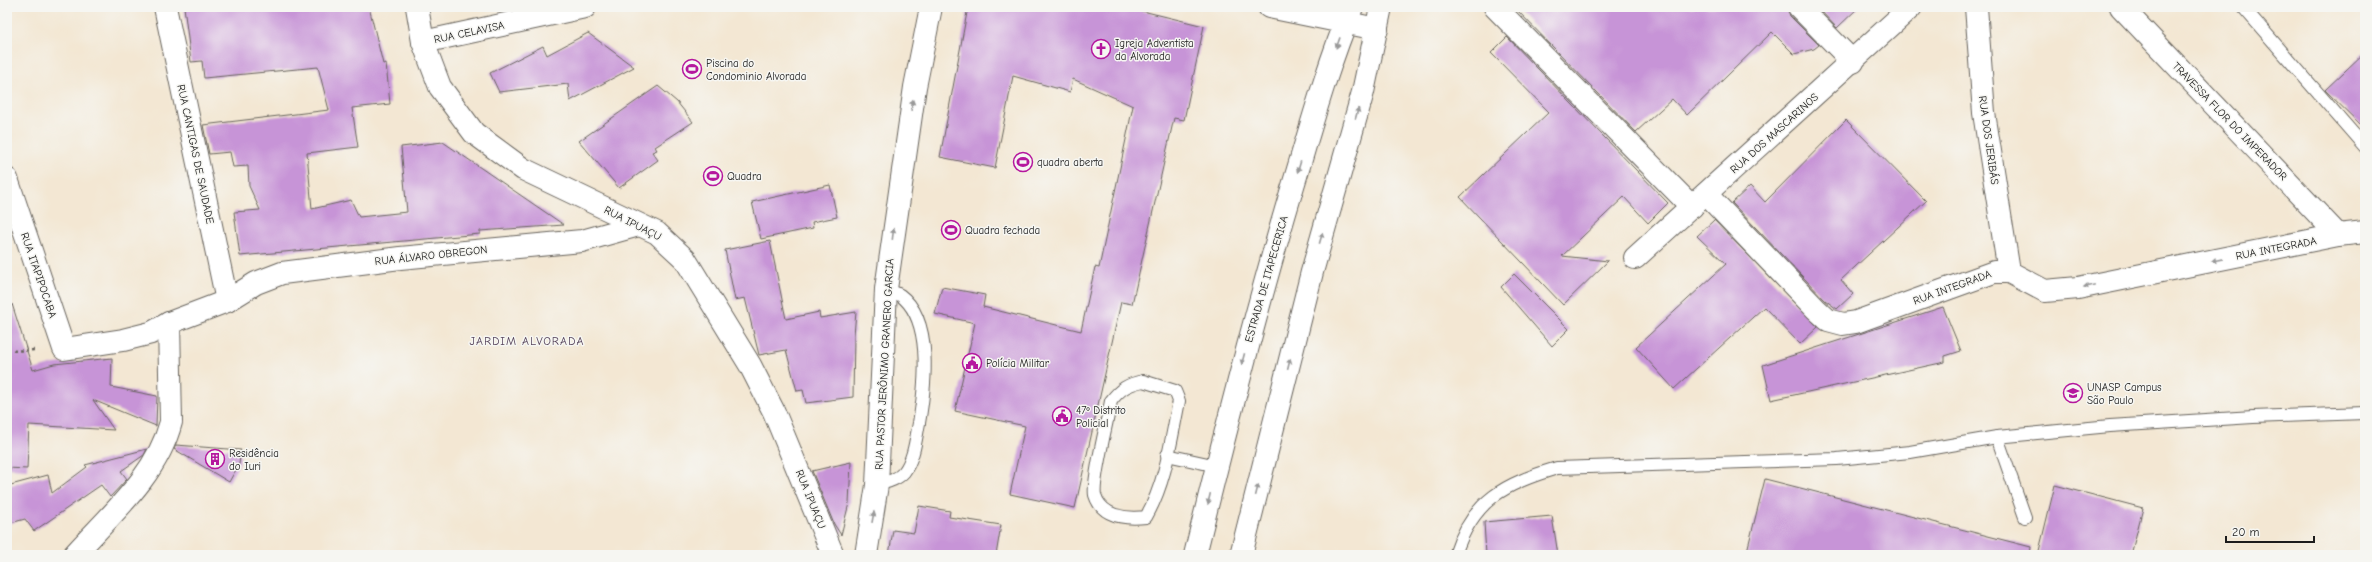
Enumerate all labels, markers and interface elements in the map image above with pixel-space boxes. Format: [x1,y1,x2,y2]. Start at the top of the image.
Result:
street label: RUA CELAVISA [433,19,506,46]
place label: Igreja Adventista da Alvorada [1115,37,1194,63]
church icon: Igreja Adventista da Alvorada [1090,38,1112,60]
one-way arrow [1334,38,1340,50]
place label: Piscina do Condominio Alvorada [706,57,806,83]
sports icon: Piscina do Condominio Alvorada [681,58,703,80]
street label: TRAVESSA FLOR DO IMPERADOR [2170,60,2290,183]
street label: RUA CANTIGAS DE SAUDADE [174,83,217,225]
street label: RUA DOS MASCARINOS [1728,90,1821,176]
street label: RUA DOS JERIBÁS [1976,95,2002,185]
one-way arrow [909,99,915,111]
one-way arrow [1354,107,1360,119]
sports icon: quadra aberta [1012,151,1034,173]
place label: quadra aberta [1037,156,1103,169]
one-way arrow [1296,162,1302,174]
sports icon: Quadra [702,165,724,187]
place label: Quadra [727,170,762,183]
street label: RUA IPUAÇU [602,203,664,243]
street label: ESTRADA DE ITAPECERICA [1242,214,1291,344]
sports icon: Quadra fechada [940,219,962,241]
place label: Quadra fechada [965,224,1040,237]
one-way arrow [890,227,896,240]
street label: RUA ITAPIPOCABA [18,231,59,320]
one-way arrow [1318,232,1324,244]
street label: RUA INTEGRADA [2235,234,2318,263]
street label: RUA ÁLVARO OBREGON [374,242,488,268]
street label: RUA PASTOR JERÔNIMO GRANERO GARCIA [871,257,897,470]
one-way arrow [2211,257,2223,263]
street label: RUA INTEGRADA [1911,267,1993,308]
one-way arrow [2083,283,2095,289]
district label: JARDIM ALVORADA [469,334,585,348]
public building icon: Polícia Militar [961,352,983,374]
one-way arrow [1240,354,1246,366]
place label: Polícia Militar [986,357,1050,370]
one-way arrow [1286,358,1292,370]
place label: UNASP Campus São Paulo [2087,381,2162,407]
school or university icon: UNASP Campus São Paulo [2062,382,2084,404]
place label: 47º Distrito Policial [1076,404,1126,430]
public building icon: 47º Distrito Policial [1051,405,1073,427]
place label: Residência do Iuri [229,447,279,473]
building icon: Residência do Iuri [204,448,226,470]
street label: RUA IPUAÇU [793,468,828,531]
one-way arrow [1254,484,1260,496]
one-way arrow [1205,493,1211,506]
one-way arrow [870,511,876,523]
scale bar [2226,518,2314,544]
text: 20 m [2232,525,2260,539]

